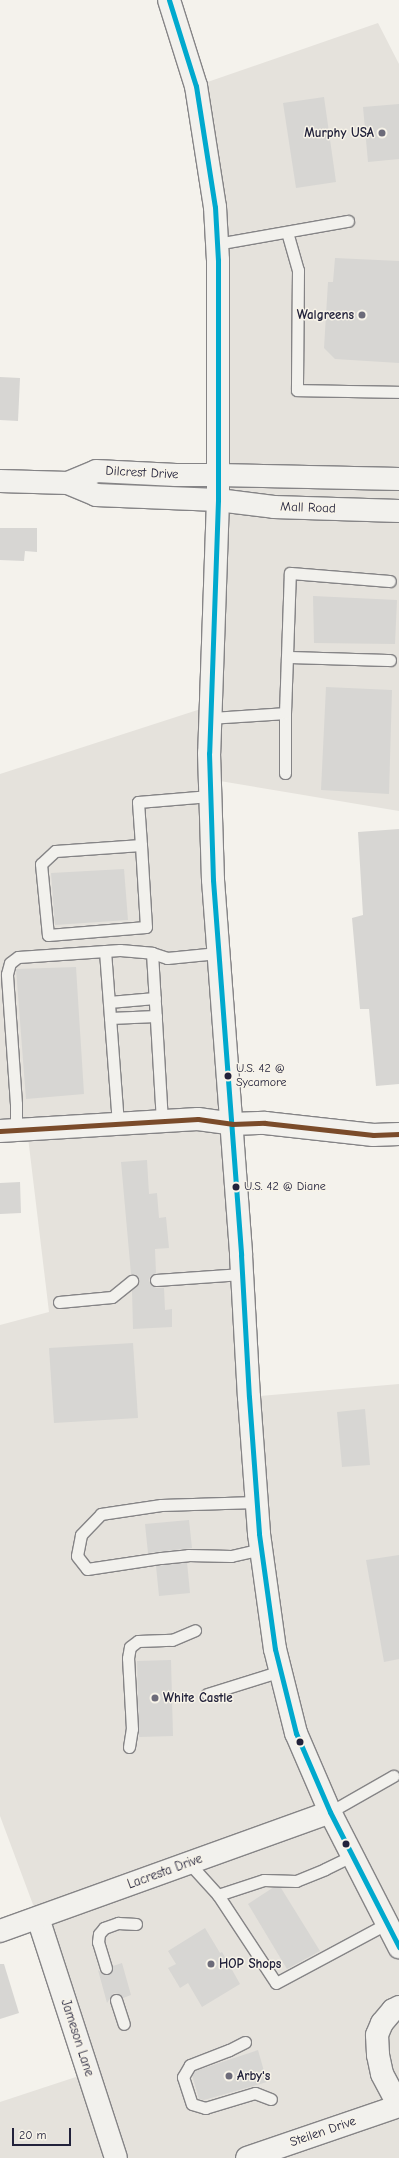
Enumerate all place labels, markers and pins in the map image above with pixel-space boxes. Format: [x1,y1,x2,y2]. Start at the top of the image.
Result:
place label: Murphy USA [304,125,374,141]
marker: Murphy USA [377,128,387,138]
place label: Walgreens [297,307,354,323]
marker: Walgreens [357,310,367,320]
place label: U.S. 42 @ Sycamore [236,1062,287,1090]
marker: U.S. 42 @ Sycamore [223,1071,233,1081]
place label: U.S. 42 @ Diane [244,1180,326,1194]
marker: U.S. 42 @ Diane [231,1182,241,1192]
place label: White Castle [163,1690,233,1706]
marker: White Castle [150,1693,160,1703]
unlabelled marker [295,1737,305,1747]
unlabelled marker [341,1839,351,1849]
place label: HOP Shops [219,1956,281,1972]
marker: HOP Shops [206,1959,216,1969]
place label: Arby's [237,2068,270,2084]
marker: Arby's [224,2071,234,2081]

